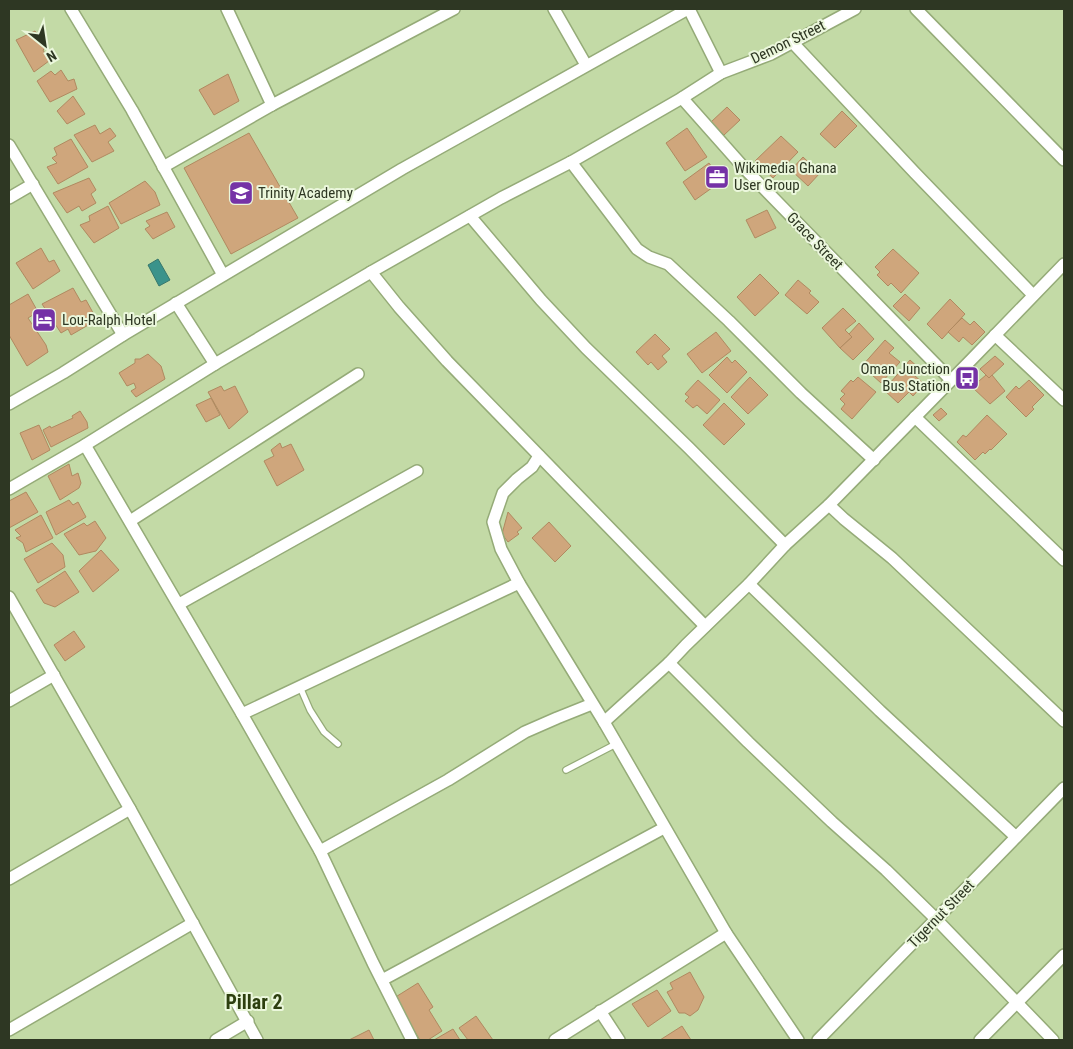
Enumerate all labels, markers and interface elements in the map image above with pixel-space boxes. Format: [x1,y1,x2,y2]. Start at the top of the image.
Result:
street label: Demon Street [748,16,828,68]
north arrow [20,20,70,70]
text: N [44,47,59,65]
place label: Wikimedia Ghana User Group [734,159,837,194]
office icon: Wikimedia Ghana User Group [704,164,730,190]
school or university icon: Trinity Academy [228,180,254,206]
place label: Trinity Academy [258,184,353,202]
street label: Grace Street [783,209,847,273]
hotel icon: Lou-Ralph Hotel [31,307,57,333]
place label: Lou-Ralph Hotel [62,311,156,329]
place label: Oman Junction Bus Station [860,360,950,395]
bus stop icon: Oman Junction Bus Station [954,365,980,391]
street label: Tigernut Street [904,876,978,952]
district label: Pillar 2 [225,990,283,1014]

